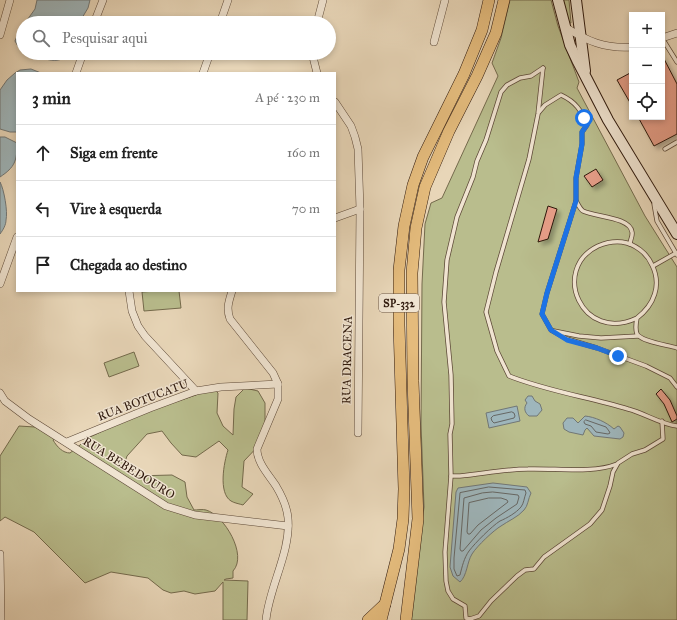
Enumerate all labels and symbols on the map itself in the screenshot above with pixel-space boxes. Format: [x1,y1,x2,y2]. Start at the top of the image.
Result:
route start [575,109,593,127]
road number: SP-332 [379,294,419,312]
street label: RUA DRACENA [339,316,355,404]
route end [609,347,627,365]
street label: RUA BOTUCATU [96,376,191,424]
street label: RUA BEBEDOURO [80,434,178,502]

